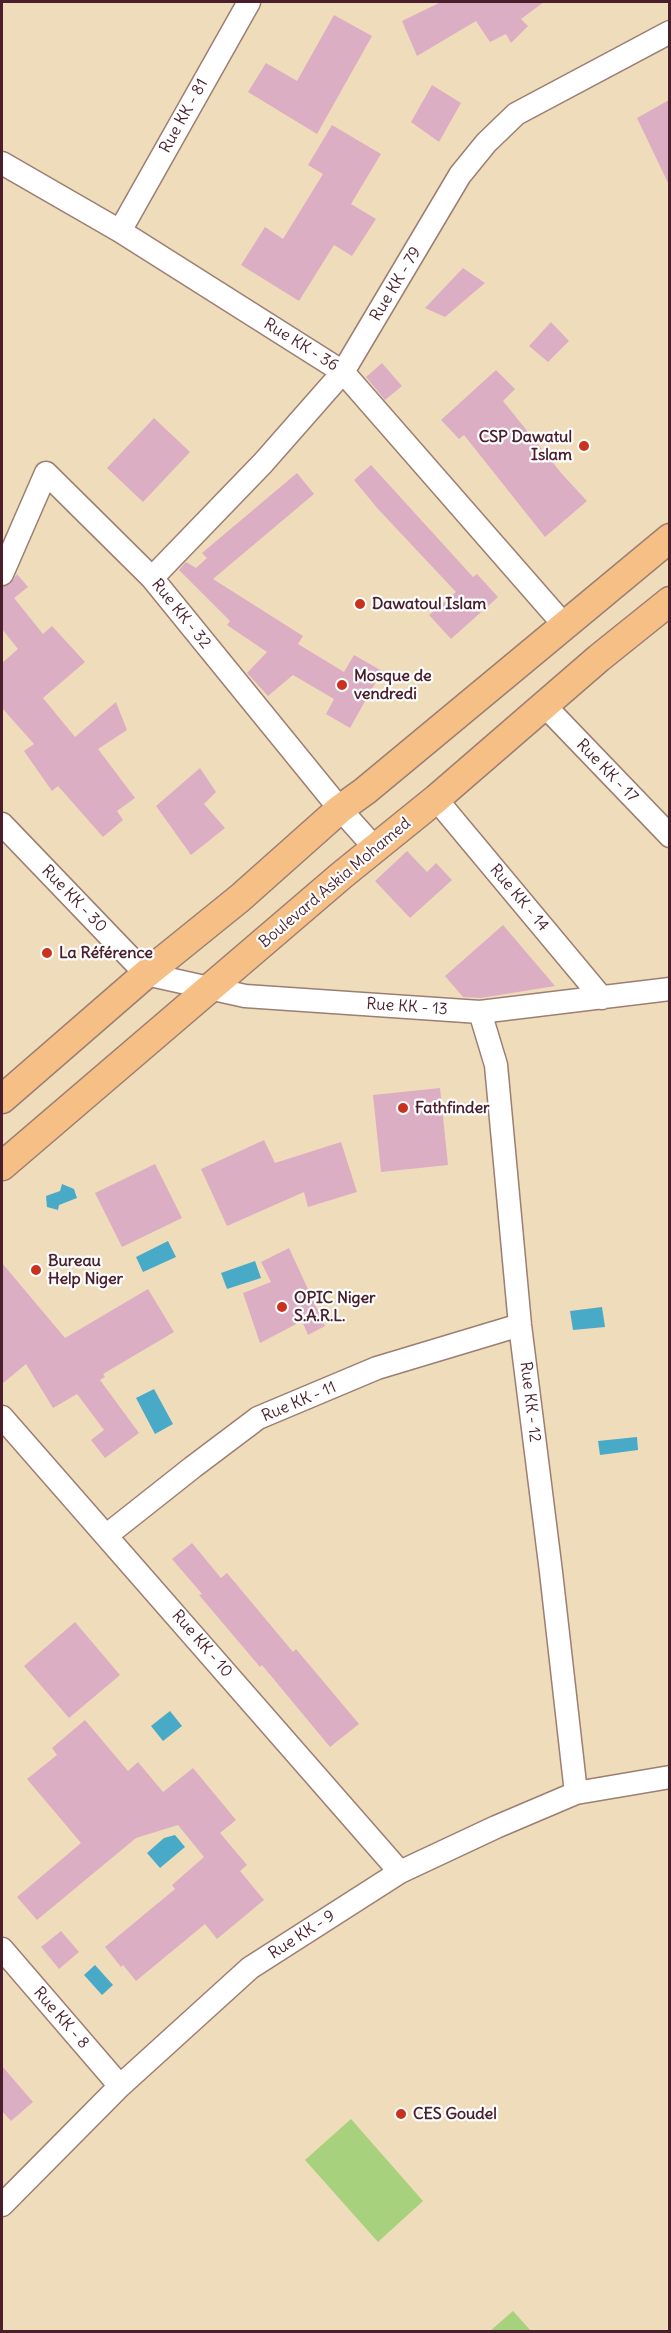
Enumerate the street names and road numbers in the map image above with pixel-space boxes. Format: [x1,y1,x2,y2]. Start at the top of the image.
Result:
street label: Rue KK - 81 [156,76,212,156]
street label: Rue KK - 79 [366,243,426,325]
street label: Rue KK - 36 [260,315,342,375]
street label: Rue KK - 32 [147,575,215,653]
street label: Rue KK - 17 [572,735,642,807]
street label: Boulevard Askia Mohamed [255,814,415,952]
street label: Rue KK - 14 [485,861,553,935]
street label: Rue KK - 30 [37,862,111,936]
street label: Rue KK - 13 [366,995,448,1019]
street label: Rue KK - 12 [516,1361,544,1443]
street label: Rue KK - 11 [259,1378,339,1426]
street label: Rue KK - 10 [168,1606,236,1682]
street label: Rue KK - 9 [265,1906,339,1964]
street label: Rue KK - 8 [29,1983,93,2053]

